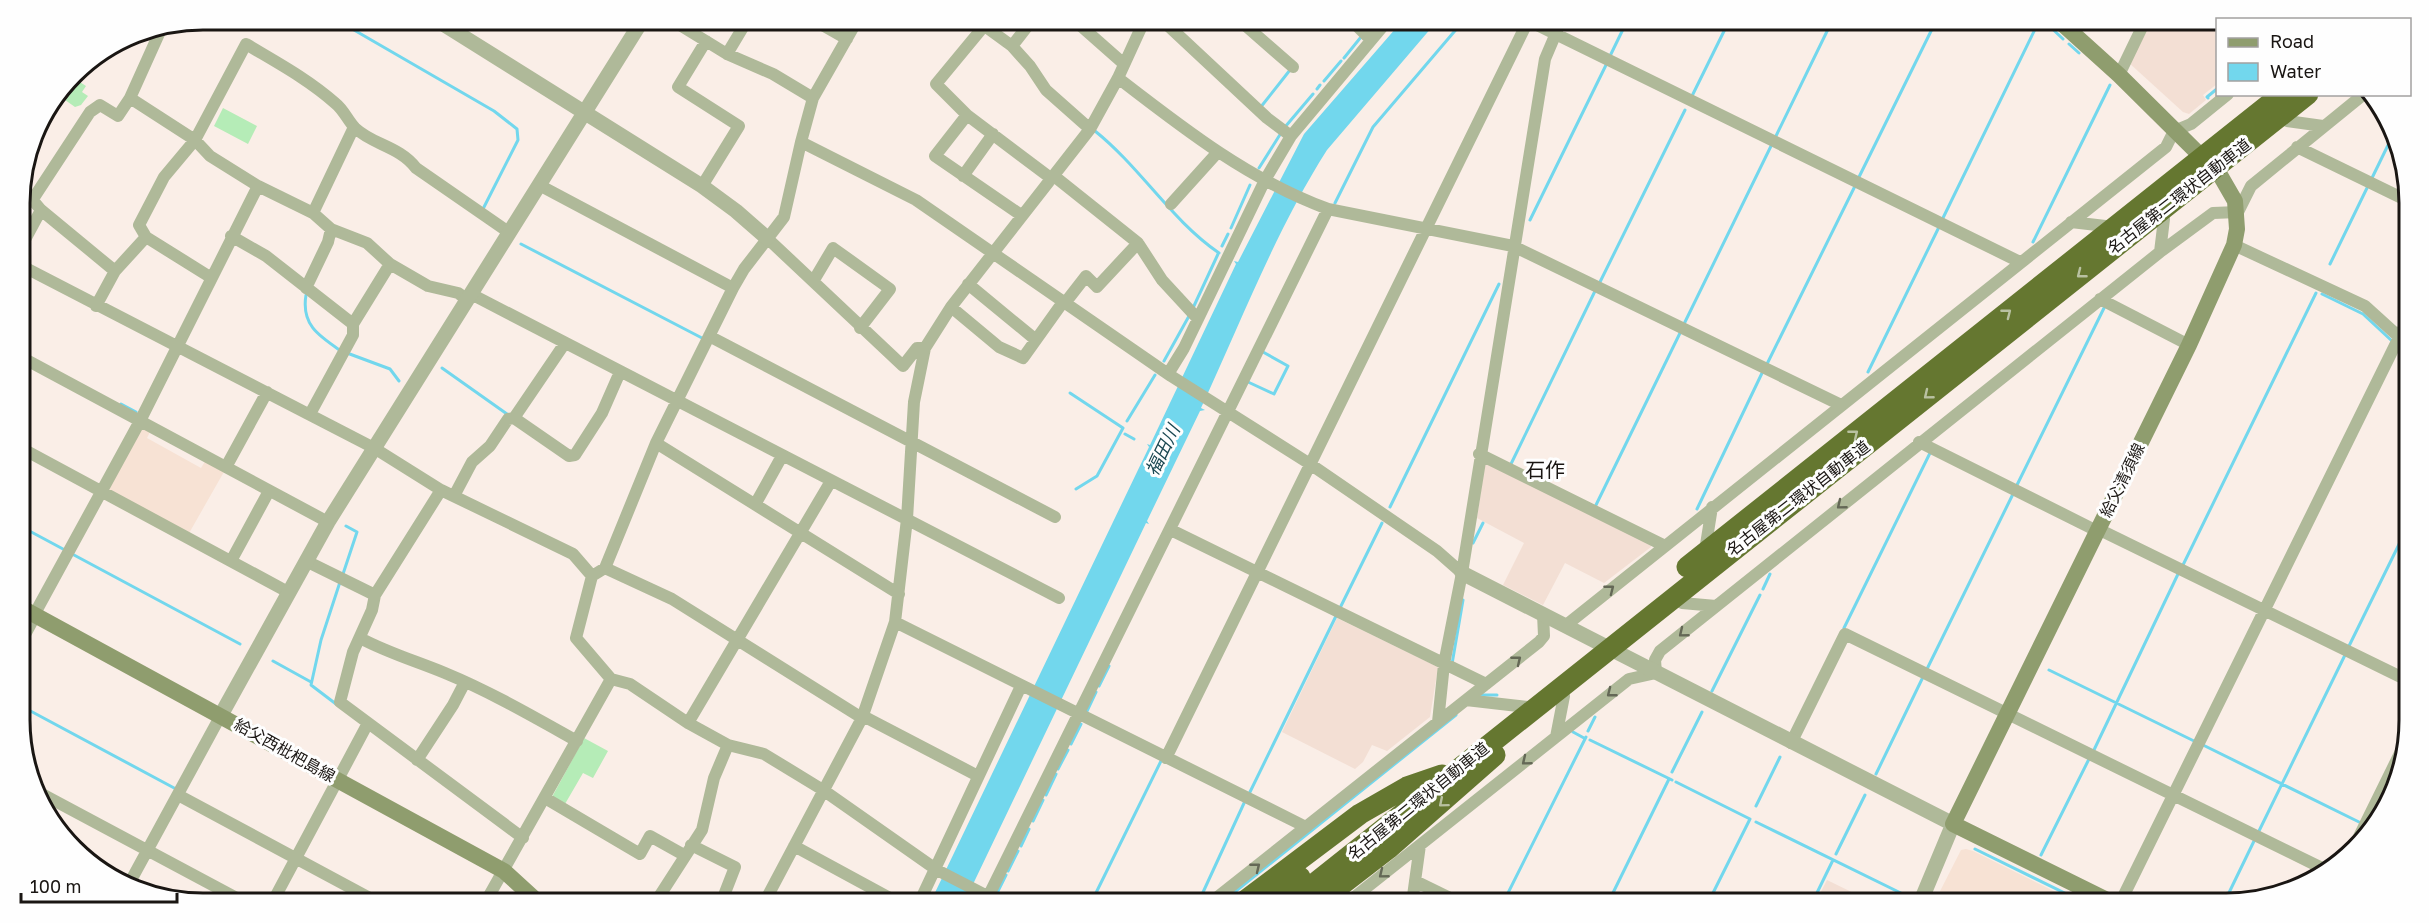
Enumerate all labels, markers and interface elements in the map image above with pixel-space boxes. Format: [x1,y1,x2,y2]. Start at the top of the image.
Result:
legend [2216,18,2411,96]
text: Road [2270,30,2314,52]
text: Water [2270,60,2321,82]
street label: 名古屋第二環状自動車道 [2103,134,2255,258]
one-way arrow [2077,266,2088,277]
one-way arrow [2000,309,2011,320]
one-way arrow [1924,388,1935,399]
water label: 福田川 [1140,419,1185,479]
one-way arrow [1847,430,1858,441]
street label: 名古屋第二環状自動車道 [1722,436,1874,560]
street label: 給父清須線 [2095,440,2149,520]
district label: 石作 [1525,457,1565,481]
one-way arrow [1837,498,1848,509]
one-way arrow [1604,586,1615,597]
one-way arrow [1679,625,1690,636]
one-way arrow [1510,656,1521,667]
one-way arrow [1607,686,1618,697]
street label: 給父西枇杷島線 [231,714,339,786]
street label: 名古屋第二環状自動車道 [1343,738,1493,864]
one-way arrow [1521,753,1532,764]
one-way arrow [1439,796,1450,807]
one-way arrow [1249,863,1260,874]
scale bar [21,866,177,904]
one-way arrow [1379,867,1390,878]
text: 100 m [30,875,81,897]

